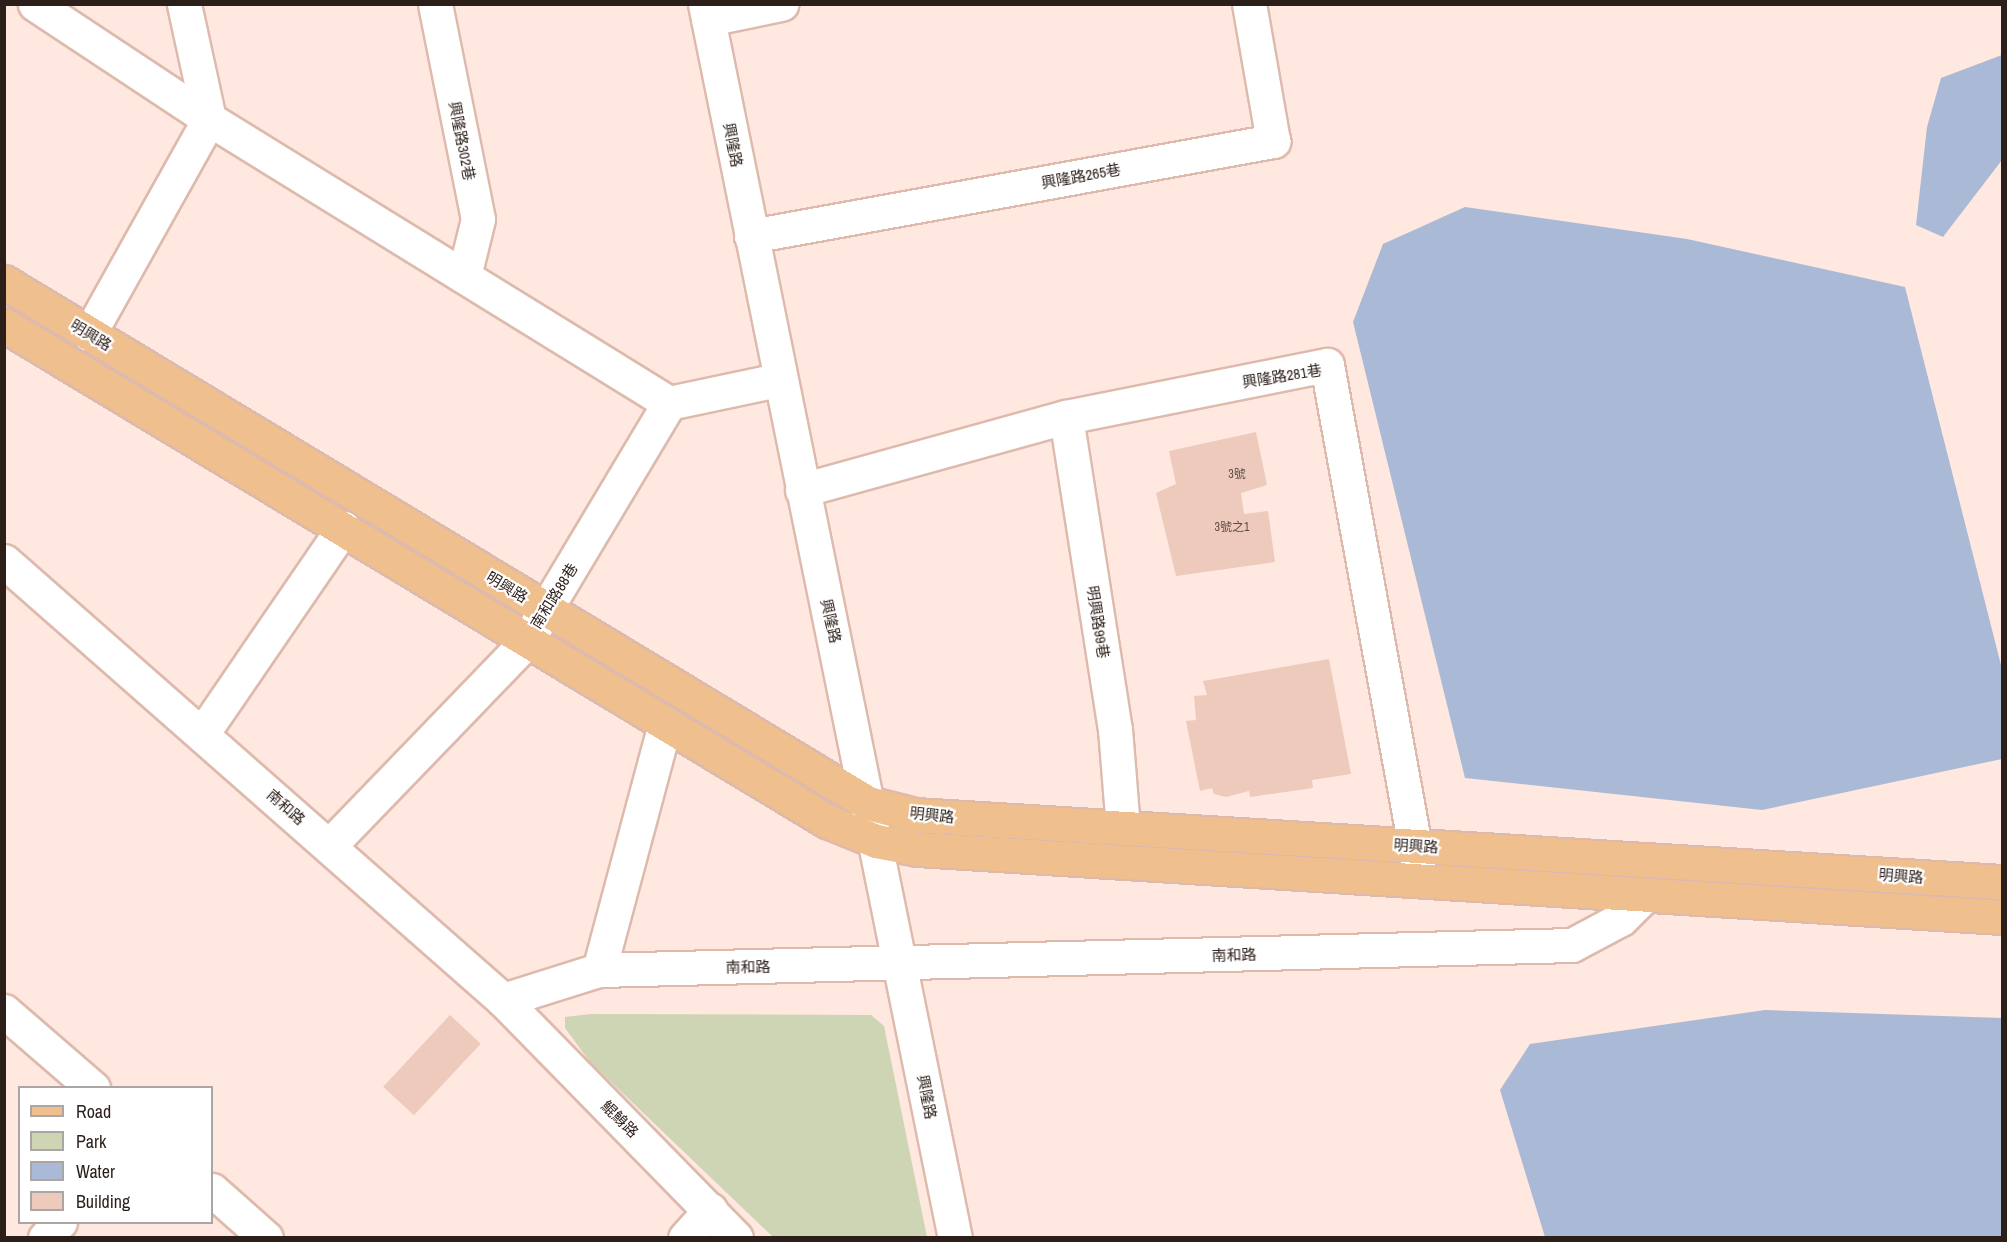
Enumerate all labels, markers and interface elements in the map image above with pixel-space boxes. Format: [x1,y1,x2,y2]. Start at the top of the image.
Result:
street label: 興隆路302巷 [445,100,479,182]
street label: 興隆路 [720,121,746,169]
street label: 興隆路265巷 [1040,160,1122,192]
street label: 明興路 [67,316,115,354]
street label: 興隆路281巷 [1241,361,1323,391]
house number: 3號 [1228,468,1246,482]
house number: 3號之1 [1215,521,1249,535]
street label: 南和路88巷 [527,560,581,632]
street label: 明興路 [483,568,531,606]
street label: 明興路99巷 [1083,584,1113,660]
street label: 興隆路 [817,597,845,645]
street label: 南和路 [263,785,309,829]
street label: 明興路 [909,804,955,826]
street label: 明興路 [1393,836,1439,856]
street label: 明興路 [1878,865,1924,887]
street label: 南和路 [1211,945,1257,965]
street label: 南和路 [725,958,771,976]
street label: 興隆路 [914,1073,940,1121]
legend [18,1086,213,1224]
street label: 鯤鯓路 [598,1097,642,1141]
text: Road [76,1099,111,1124]
text: Park [76,1129,106,1154]
text: Water [76,1159,115,1184]
text: Building [76,1189,130,1214]

